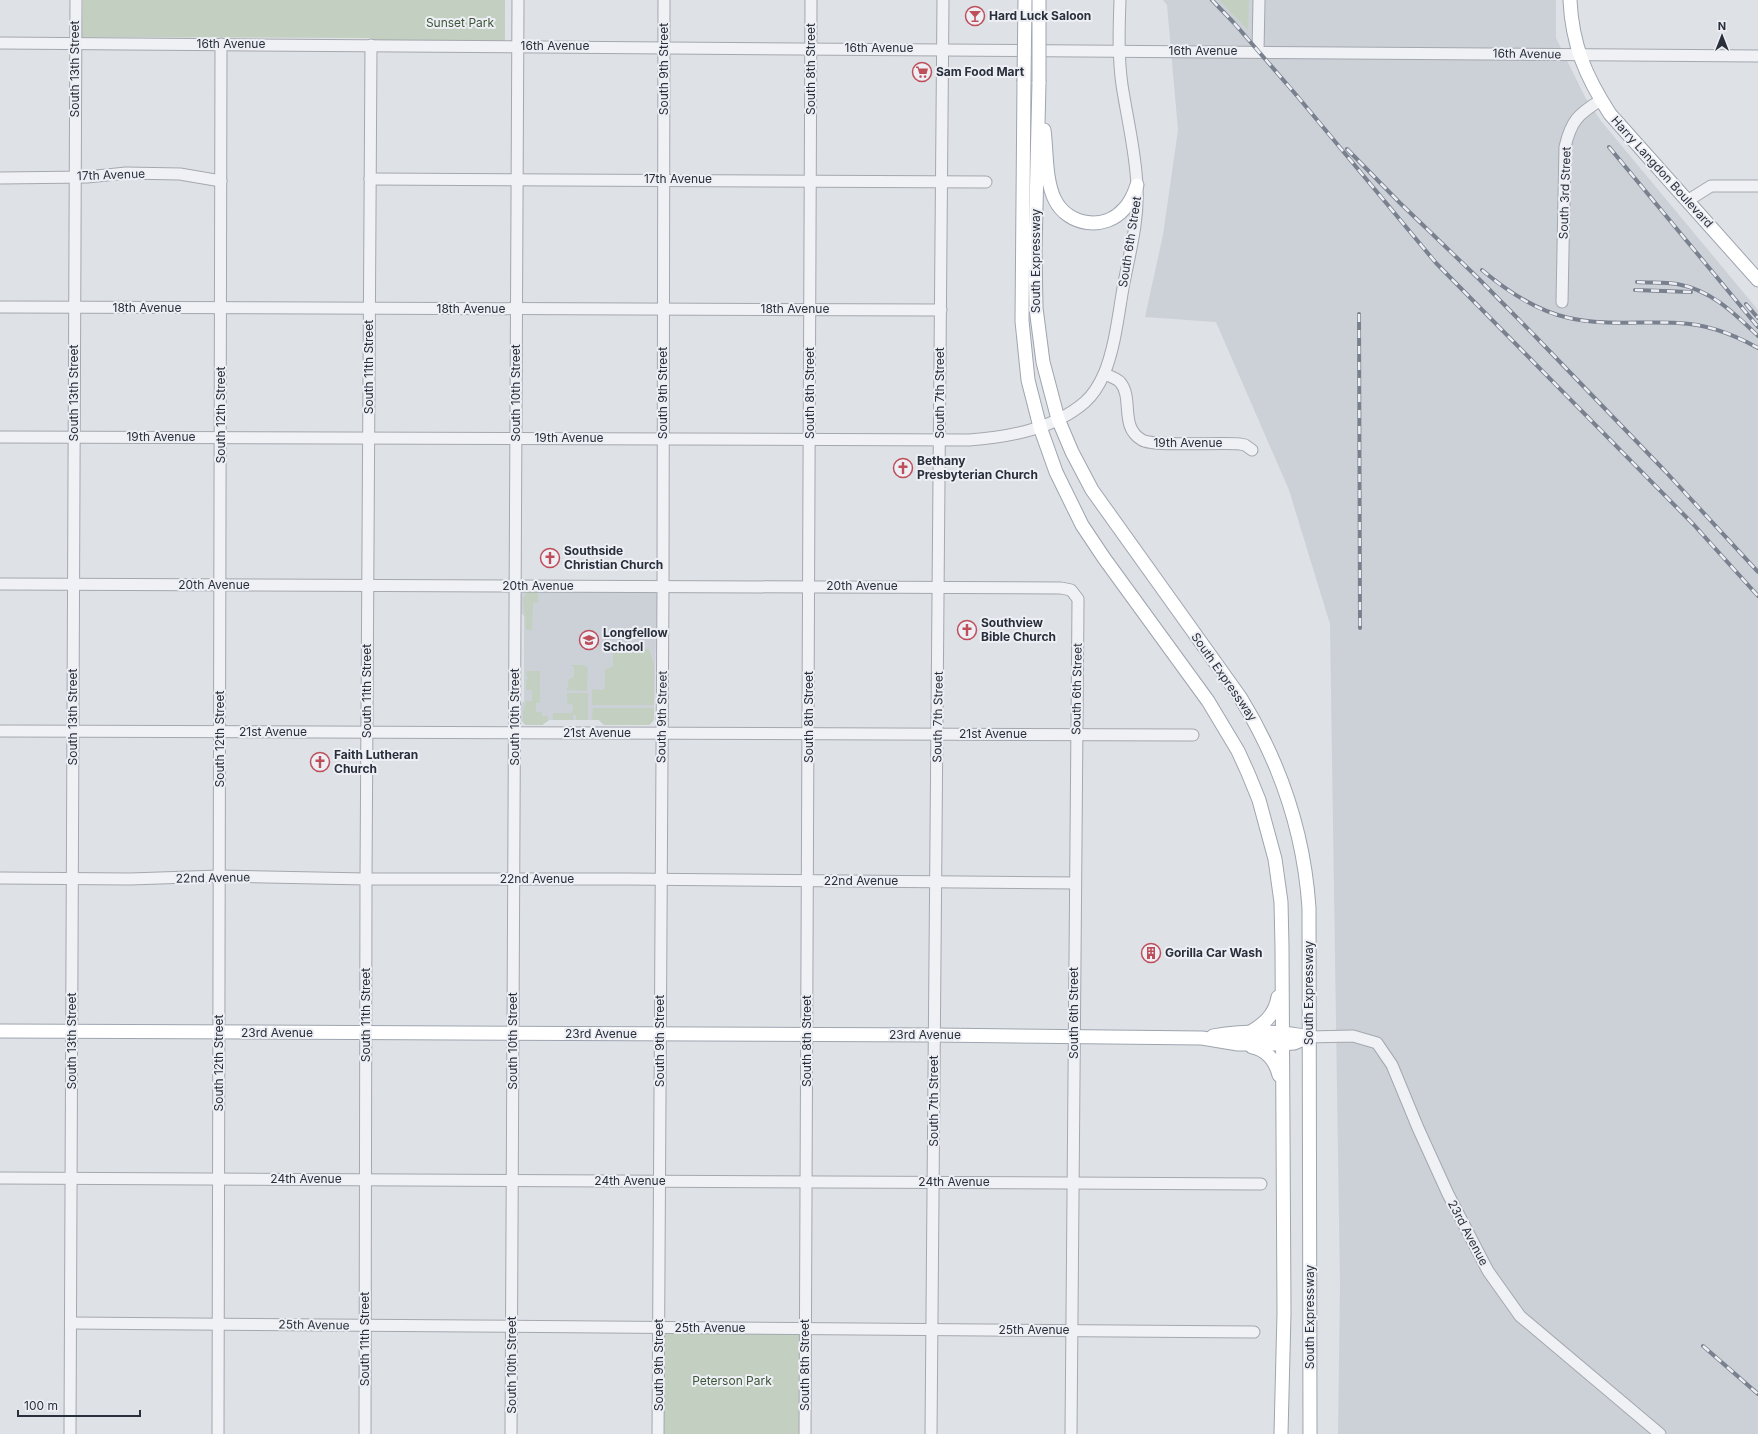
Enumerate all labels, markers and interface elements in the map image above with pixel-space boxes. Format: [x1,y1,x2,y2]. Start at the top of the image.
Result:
bar icon: Hard Luck Saloon [964,5,986,27]
place label: Hard Luck Saloon [989,8,1091,23]
park label: Sunset Park [426,15,495,30]
north arrow [1702,16,1742,56]
text: N [1718,19,1726,33]
street label: South 13th Street [67,20,82,117]
street label: South 9th Street [656,23,671,115]
street label: South 8th Street [803,23,818,115]
street label: 16th Avenue [197,36,265,51]
street label: 16th Avenue [521,38,589,53]
street label: 16th Avenue [845,40,913,55]
street label: 16th Avenue [1169,43,1237,58]
street label: 16th Avenue [1492,45,1562,62]
supermarket icon: Sam Food Mart [911,61,933,83]
place label: Sam Food Mart [936,64,1025,79]
street label: Harry Langdon Boulevard [1608,113,1716,231]
street label: South 3rd Street [1555,146,1574,240]
street label: 17th Avenue [77,166,145,183]
street label: 17th Avenue [644,171,712,186]
street label: South 6th Street [1115,195,1144,289]
street label: South Expressway [1028,208,1043,313]
street label: 18th Avenue [113,300,181,315]
street label: 18th Avenue [437,301,505,316]
street label: 18th Avenue [761,301,829,316]
street label: South 11th Street [361,320,376,414]
street label: South 13th Street [66,344,81,441]
street label: South 10th Street [508,344,523,442]
street label: South 9th Street [655,347,670,439]
street label: South 8th Street [802,347,817,439]
street label: South 7th Street [932,347,947,439]
street label: South 12th Street [213,367,228,463]
street label: 19th Avenue [126,429,196,444]
street label: 19th Avenue [534,430,604,445]
street label: 19th Avenue [1153,435,1223,450]
place label: Bethany Presbyterian Church [917,453,1038,482]
church icon: Bethany Presbyterian Church [892,457,914,479]
place label: Southside Christian Church [564,543,663,572]
church icon: Southside Christian Church [539,547,561,569]
street label: 20th Avenue [178,577,250,592]
street label: 20th Avenue [502,578,574,593]
street label: 20th Avenue [826,578,898,593]
place label: Southview Bible Church [981,615,1056,644]
church icon: Southview Bible Church [956,619,978,641]
place label: Longfellow School [603,625,669,654]
school or university icon: Longfellow School [578,629,600,651]
street label: South Expressway [1188,630,1261,724]
street label: South 6th Street [1068,643,1085,735]
street label: South 11th Street [359,644,374,738]
street label: South 13th Street [65,668,80,765]
street label: South 10th Street [507,668,522,766]
street label: South 9th Street [653,671,670,763]
street label: South 8th Street [801,671,816,763]
street label: South 7th Street [929,671,946,763]
street label: South 12th Street [212,691,227,787]
street label: 21st Avenue [239,724,307,739]
street label: 21st Avenue [563,725,631,740]
street label: 21st Avenue [959,726,1027,741]
place label: Faith Lutheran Church [334,747,418,776]
church icon: Faith Lutheran Church [309,751,331,773]
street label: 22nd Avenue [176,869,250,886]
street label: 22nd Avenue [500,871,574,886]
street label: 22nd Avenue [824,873,898,888]
street label: South Expressway [1301,940,1316,1045]
building icon: Gorilla Car Wash [1140,942,1162,964]
place label: Gorilla Car Wash [1165,945,1262,960]
street label: South 6th Street [1066,967,1081,1059]
street label: South 11th Street [358,968,373,1062]
street label: South 13th Street [64,992,79,1089]
street label: South 10th Street [505,992,520,1090]
street label: South 9th Street [652,995,667,1087]
street label: South 8th Street [799,995,814,1087]
street label: South 12th Street [211,1015,226,1111]
street label: 23rd Avenue [241,1025,313,1040]
street label: 23rd Avenue [565,1026,637,1041]
street label: 23rd Avenue [889,1027,961,1042]
street label: South 7th Street [926,1055,941,1147]
street label: 24th Avenue [270,1171,342,1186]
street label: 24th Avenue [594,1173,666,1188]
street label: 24th Avenue [918,1174,990,1189]
street label: 23rd Avenue [1445,1197,1492,1268]
street label: South Expressway [1302,1264,1317,1369]
street label: South 11th Street [357,1292,372,1386]
street label: 25th Avenue [278,1316,350,1333]
street label: South 10th Street [504,1316,519,1414]
street label: South 9th Street [651,1319,666,1411]
street label: South 8th Street [797,1319,812,1411]
street label: 25th Avenue [674,1320,746,1335]
street label: 25th Avenue [998,1322,1070,1337]
park label: Peterson Park [692,1373,772,1388]
scale bar [18,1392,140,1418]
text: 100 m [24,1398,58,1413]

